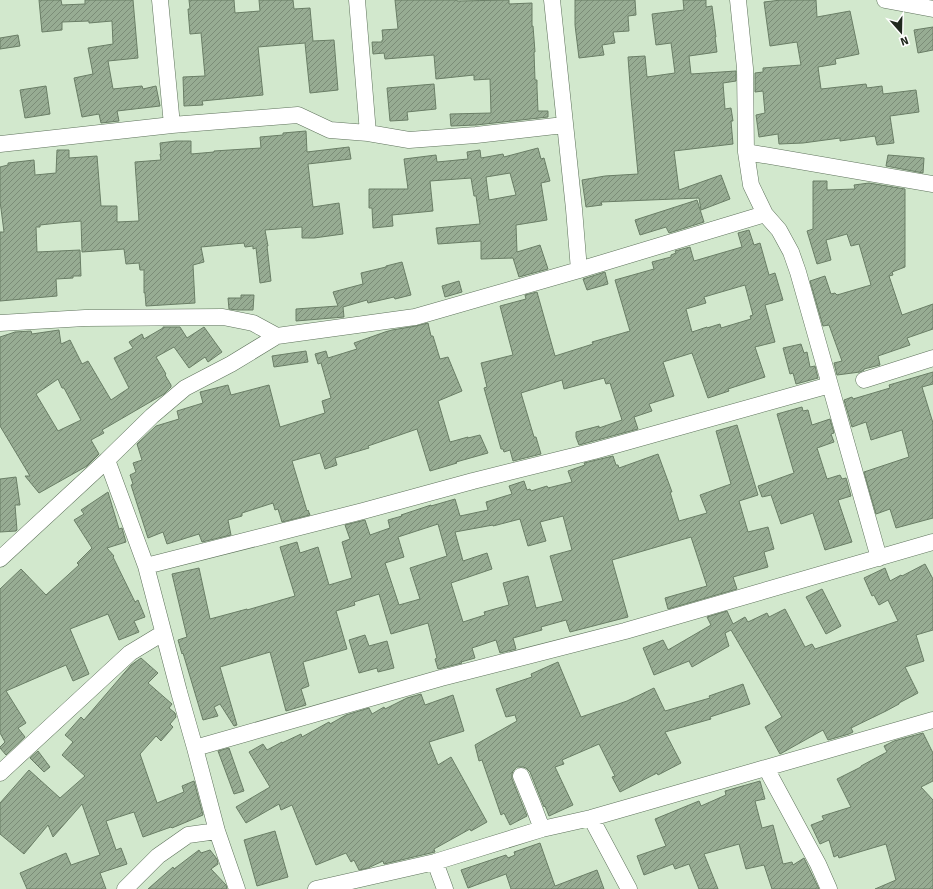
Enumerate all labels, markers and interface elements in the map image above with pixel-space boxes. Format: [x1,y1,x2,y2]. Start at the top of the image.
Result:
north arrow [881,12,921,52]
text: N [898,34,910,48]

